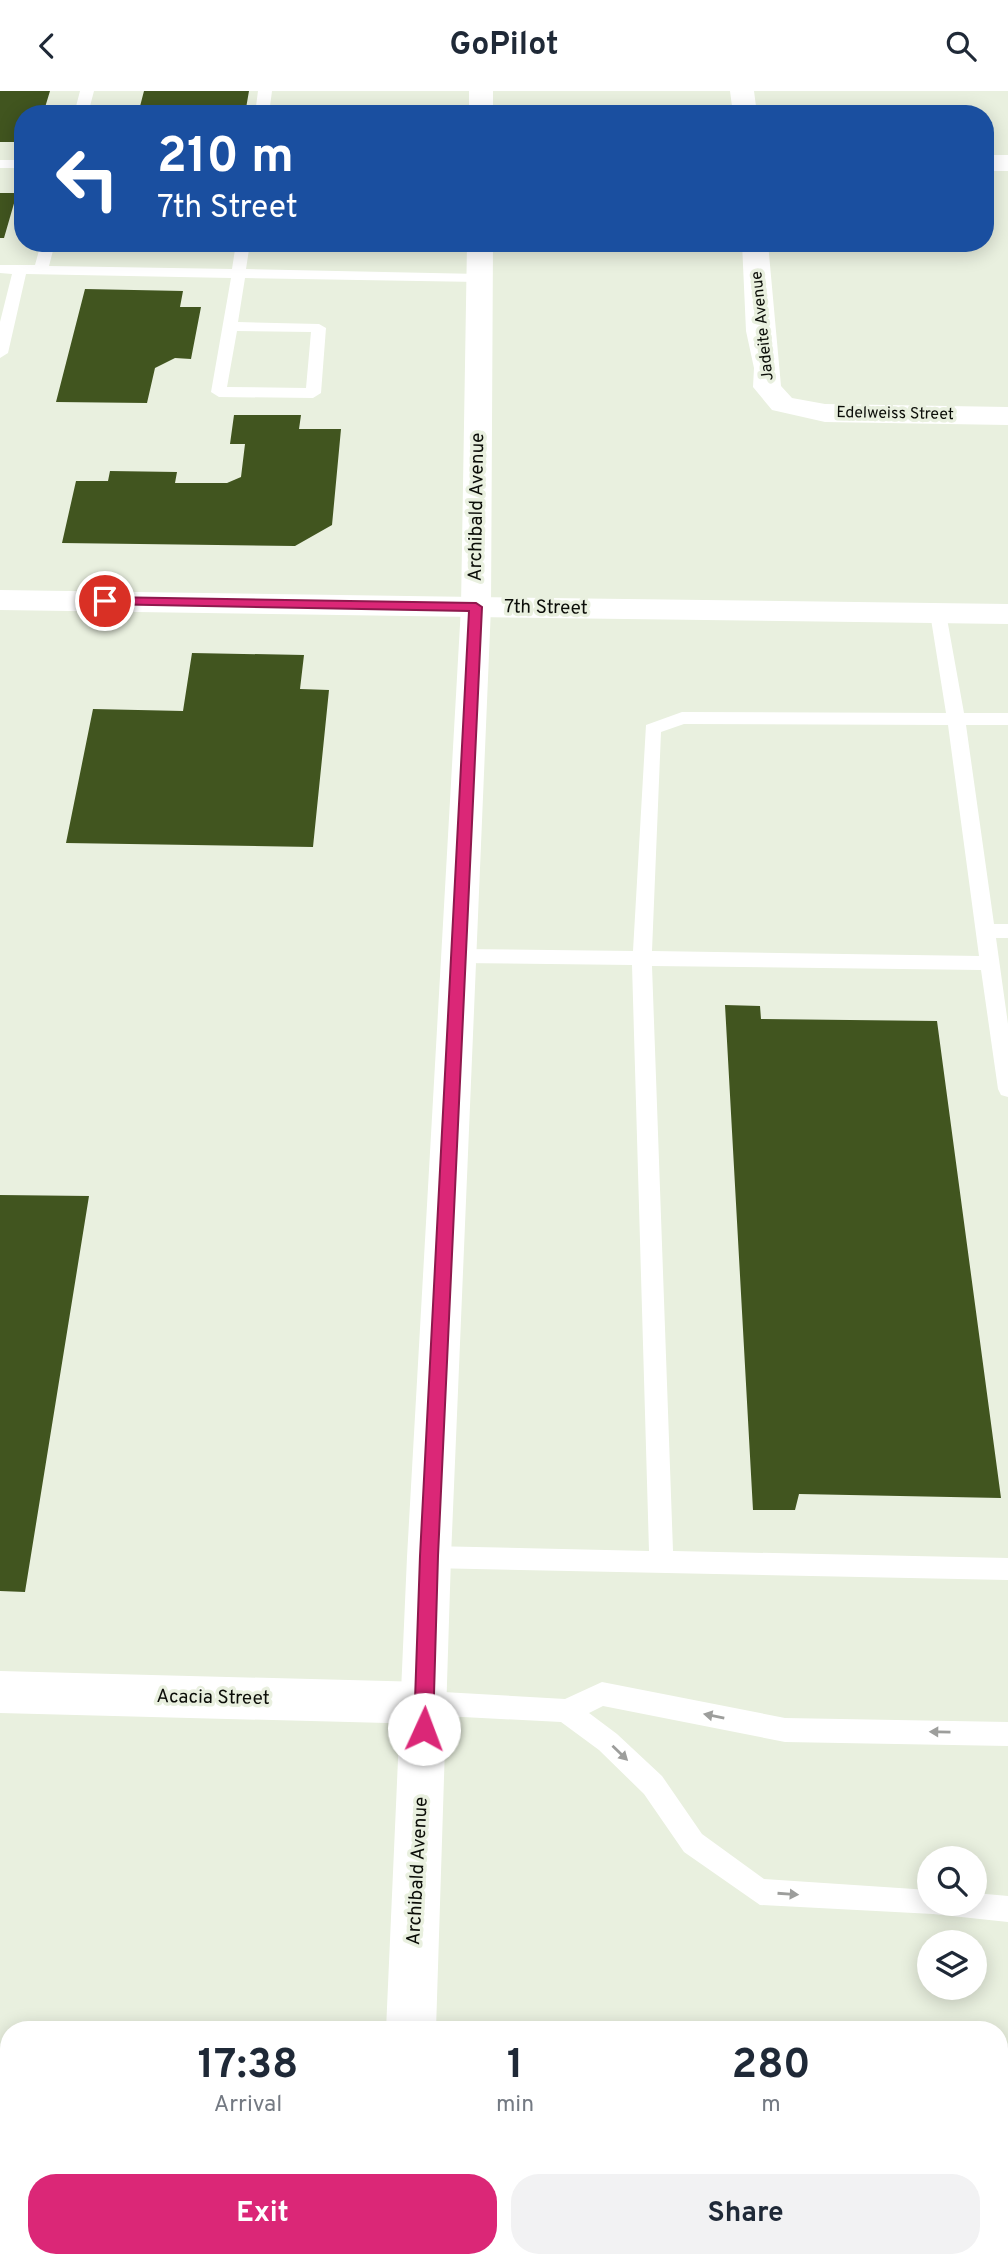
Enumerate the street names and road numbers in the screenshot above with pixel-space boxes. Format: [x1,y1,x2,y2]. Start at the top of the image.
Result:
street label: Jadeite Avenue [747,270,779,382]
street label: Edelweiss Street [836,403,954,425]
street label: Archibald Avenue [464,432,490,582]
street label: 7th Street [504,595,588,621]
street label: Acacia Street [156,1685,270,1711]
street label: Archibald Avenue [402,1796,434,1946]

